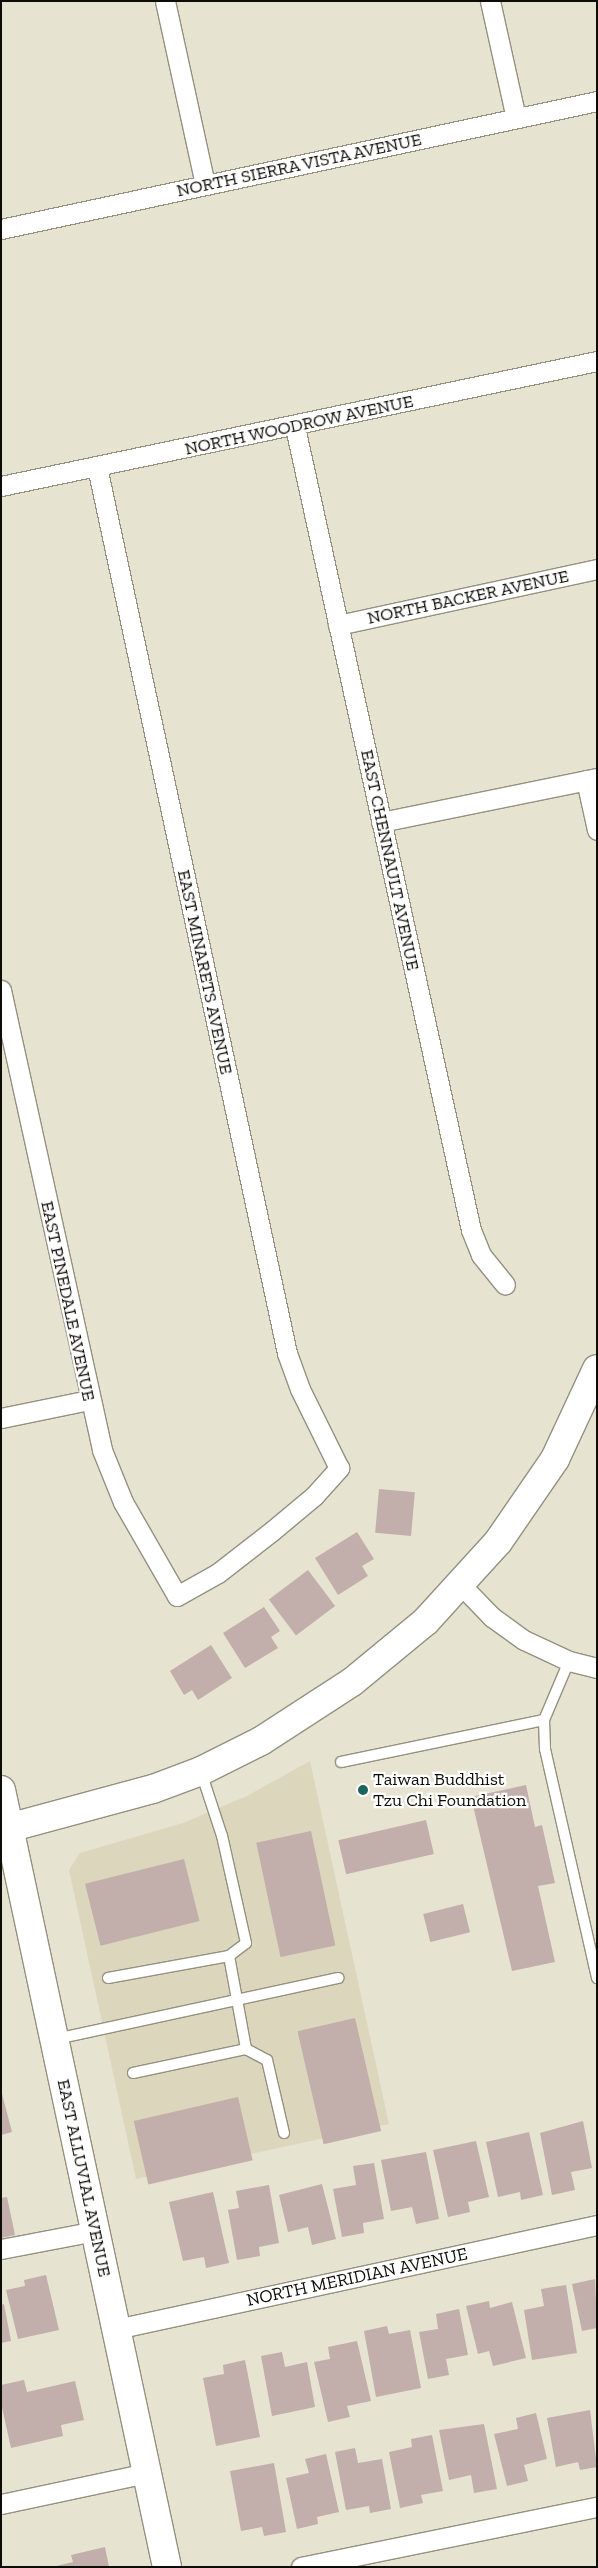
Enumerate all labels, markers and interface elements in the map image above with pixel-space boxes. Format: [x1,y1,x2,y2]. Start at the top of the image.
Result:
street label: NORTH SIERRA VISTA AVENUE [173,128,425,202]
street label: NORTH WOODROW AVENUE [182,390,416,460]
street label: NORTH BACKER AVENUE [365,565,571,629]
street label: EAST CHENNAULT AVENUE [356,747,424,973]
street label: EAST MINARETS AVENUE [173,867,237,1077]
street label: EAST PINEDALE AVENUE [36,1199,100,1403]
place label: Taiwan Buddhist Tzu Chi Foundation [373,1769,526,1812]
marker: Taiwan Buddhist Tzu Chi Foundation [357,1784,369,1796]
street label: EAST ALLUVIAL AVENUE [52,2076,116,2280]
street label: NORTH MERIDIAN AVENUE [244,2243,470,2311]

